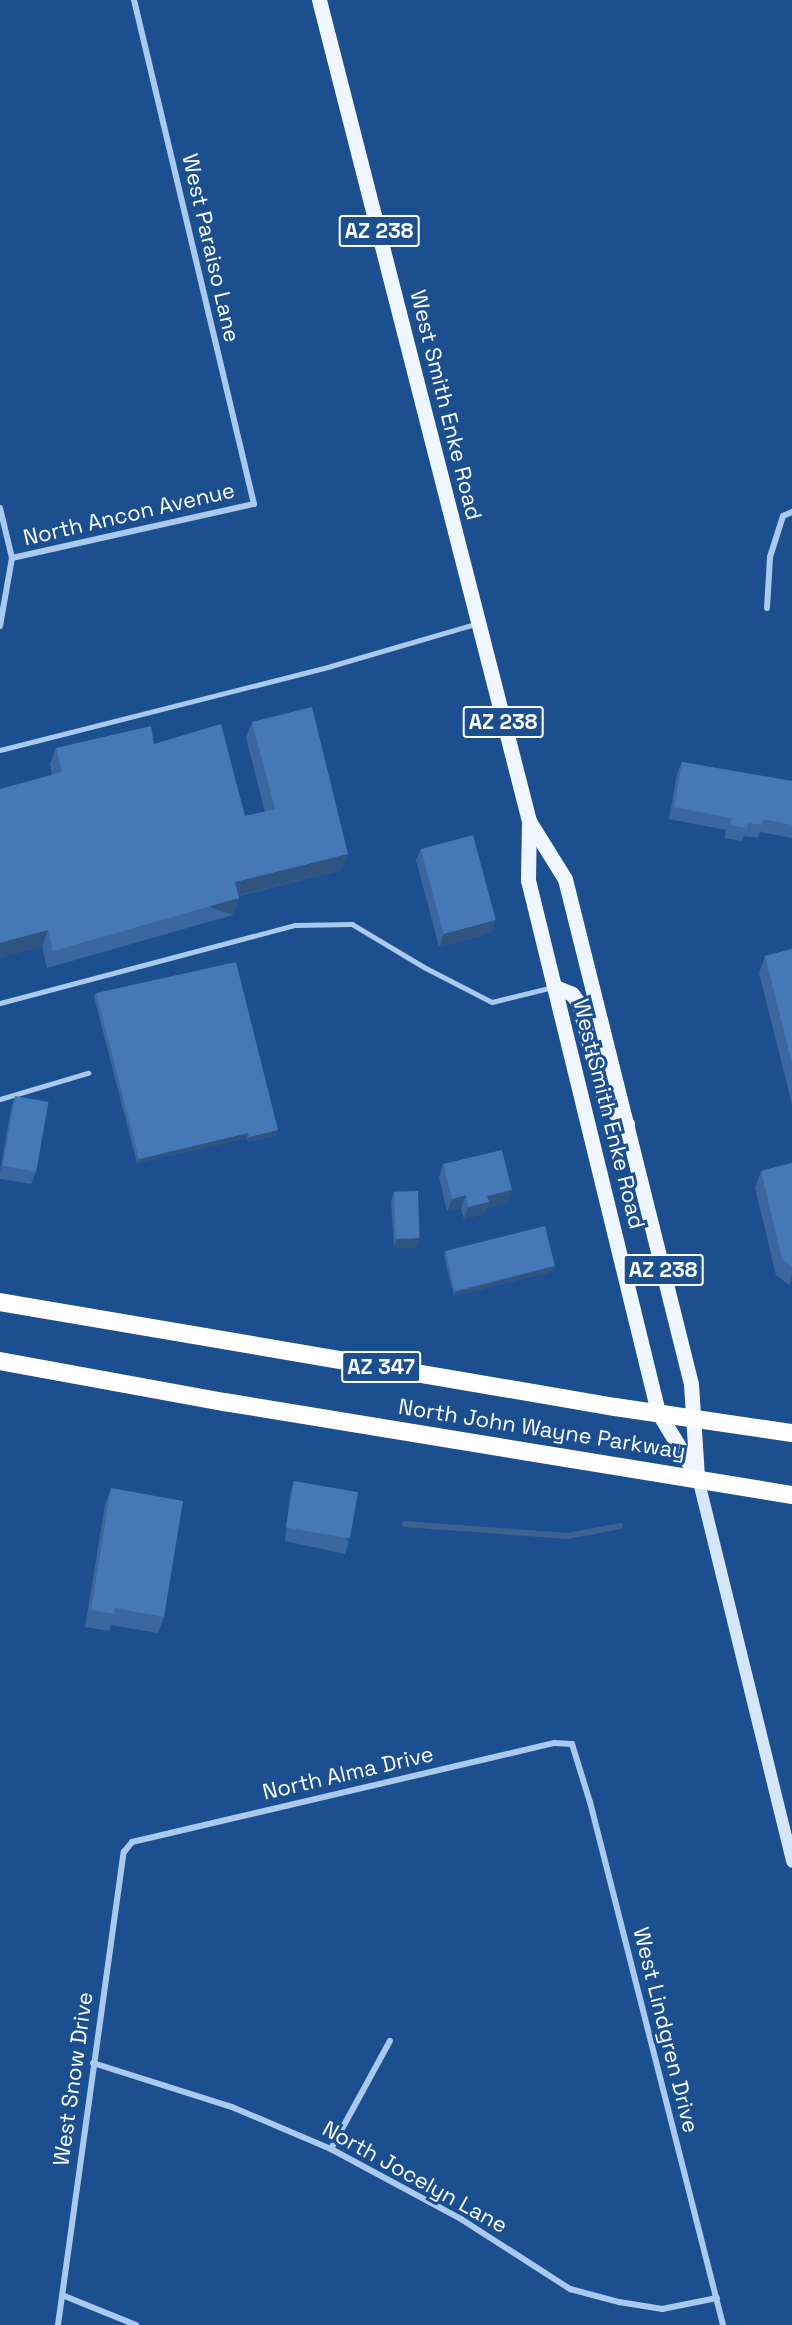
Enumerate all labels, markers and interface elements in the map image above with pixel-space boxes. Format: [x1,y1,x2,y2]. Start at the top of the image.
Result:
street label: West Paraiso Lane [176,151,246,345]
road number: AZ 238 [338,213,419,249]
street label: West Smith Enke Road [405,287,487,523]
street label: North Ancon Avenue [20,477,238,551]
road number: AZ 238 [462,704,544,740]
street label: West Smith Enke Road [568,996,650,1232]
road number: AZ 238 [622,1252,704,1288]
road number: AZ 347 [340,1349,422,1385]
street label: North John Wayne Parkway [396,1393,688,1465]
street label: North Alma Drive [260,1740,436,1806]
street label: West Lindgren Drive [628,1924,704,2136]
street label: West Snow Drive [48,1990,98,2168]
street label: North Jocelyn Lane [318,2115,512,2239]

